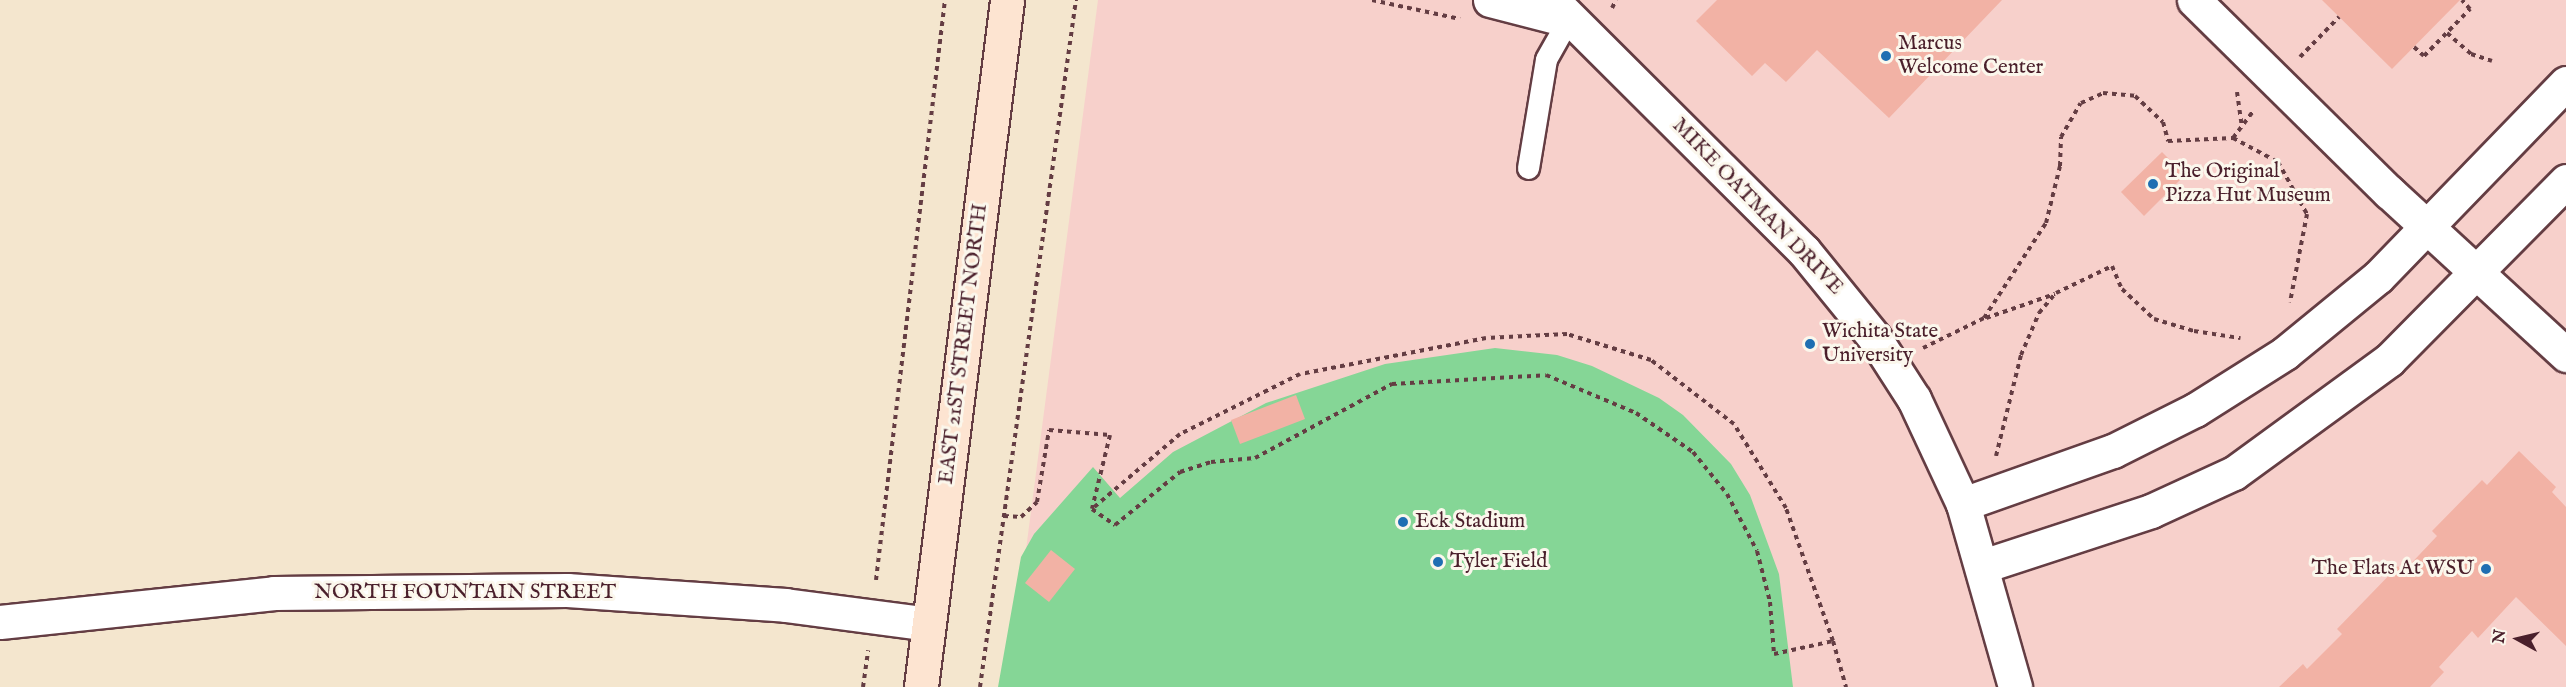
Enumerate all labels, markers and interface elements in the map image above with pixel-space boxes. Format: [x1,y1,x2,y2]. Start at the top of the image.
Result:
place label: Marcus Welcome Center [1898,31,2043,81]
marker: Marcus Welcome Center [1879,49,1893,63]
street label: MIKE OATMAN DRIVE [1666,114,1848,300]
place label: The Original Pizza Hut Museum [2165,159,2331,209]
marker: The Original Pizza Hut Museum [2146,177,2160,191]
street label: EAST 21ST STREET NORTH [934,202,994,486]
place label: Wichita State University [1822,319,1938,369]
marker: Wichita State University [1803,337,1817,351]
place label: Eck Stadium [1415,509,1525,535]
marker: Eck Stadium [1396,515,1410,529]
place label: Tyler Field [1450,549,1547,575]
marker: Tyler Field [1431,555,1445,569]
place label: The Flats At WSU [2311,556,2474,582]
marker: The Flats At WSU [2479,562,2493,576]
street label: NORTH FOUNTAIN STREET [314,580,616,606]
north arrow [2488,609,2548,669]
text: N [2489,628,2511,645]

